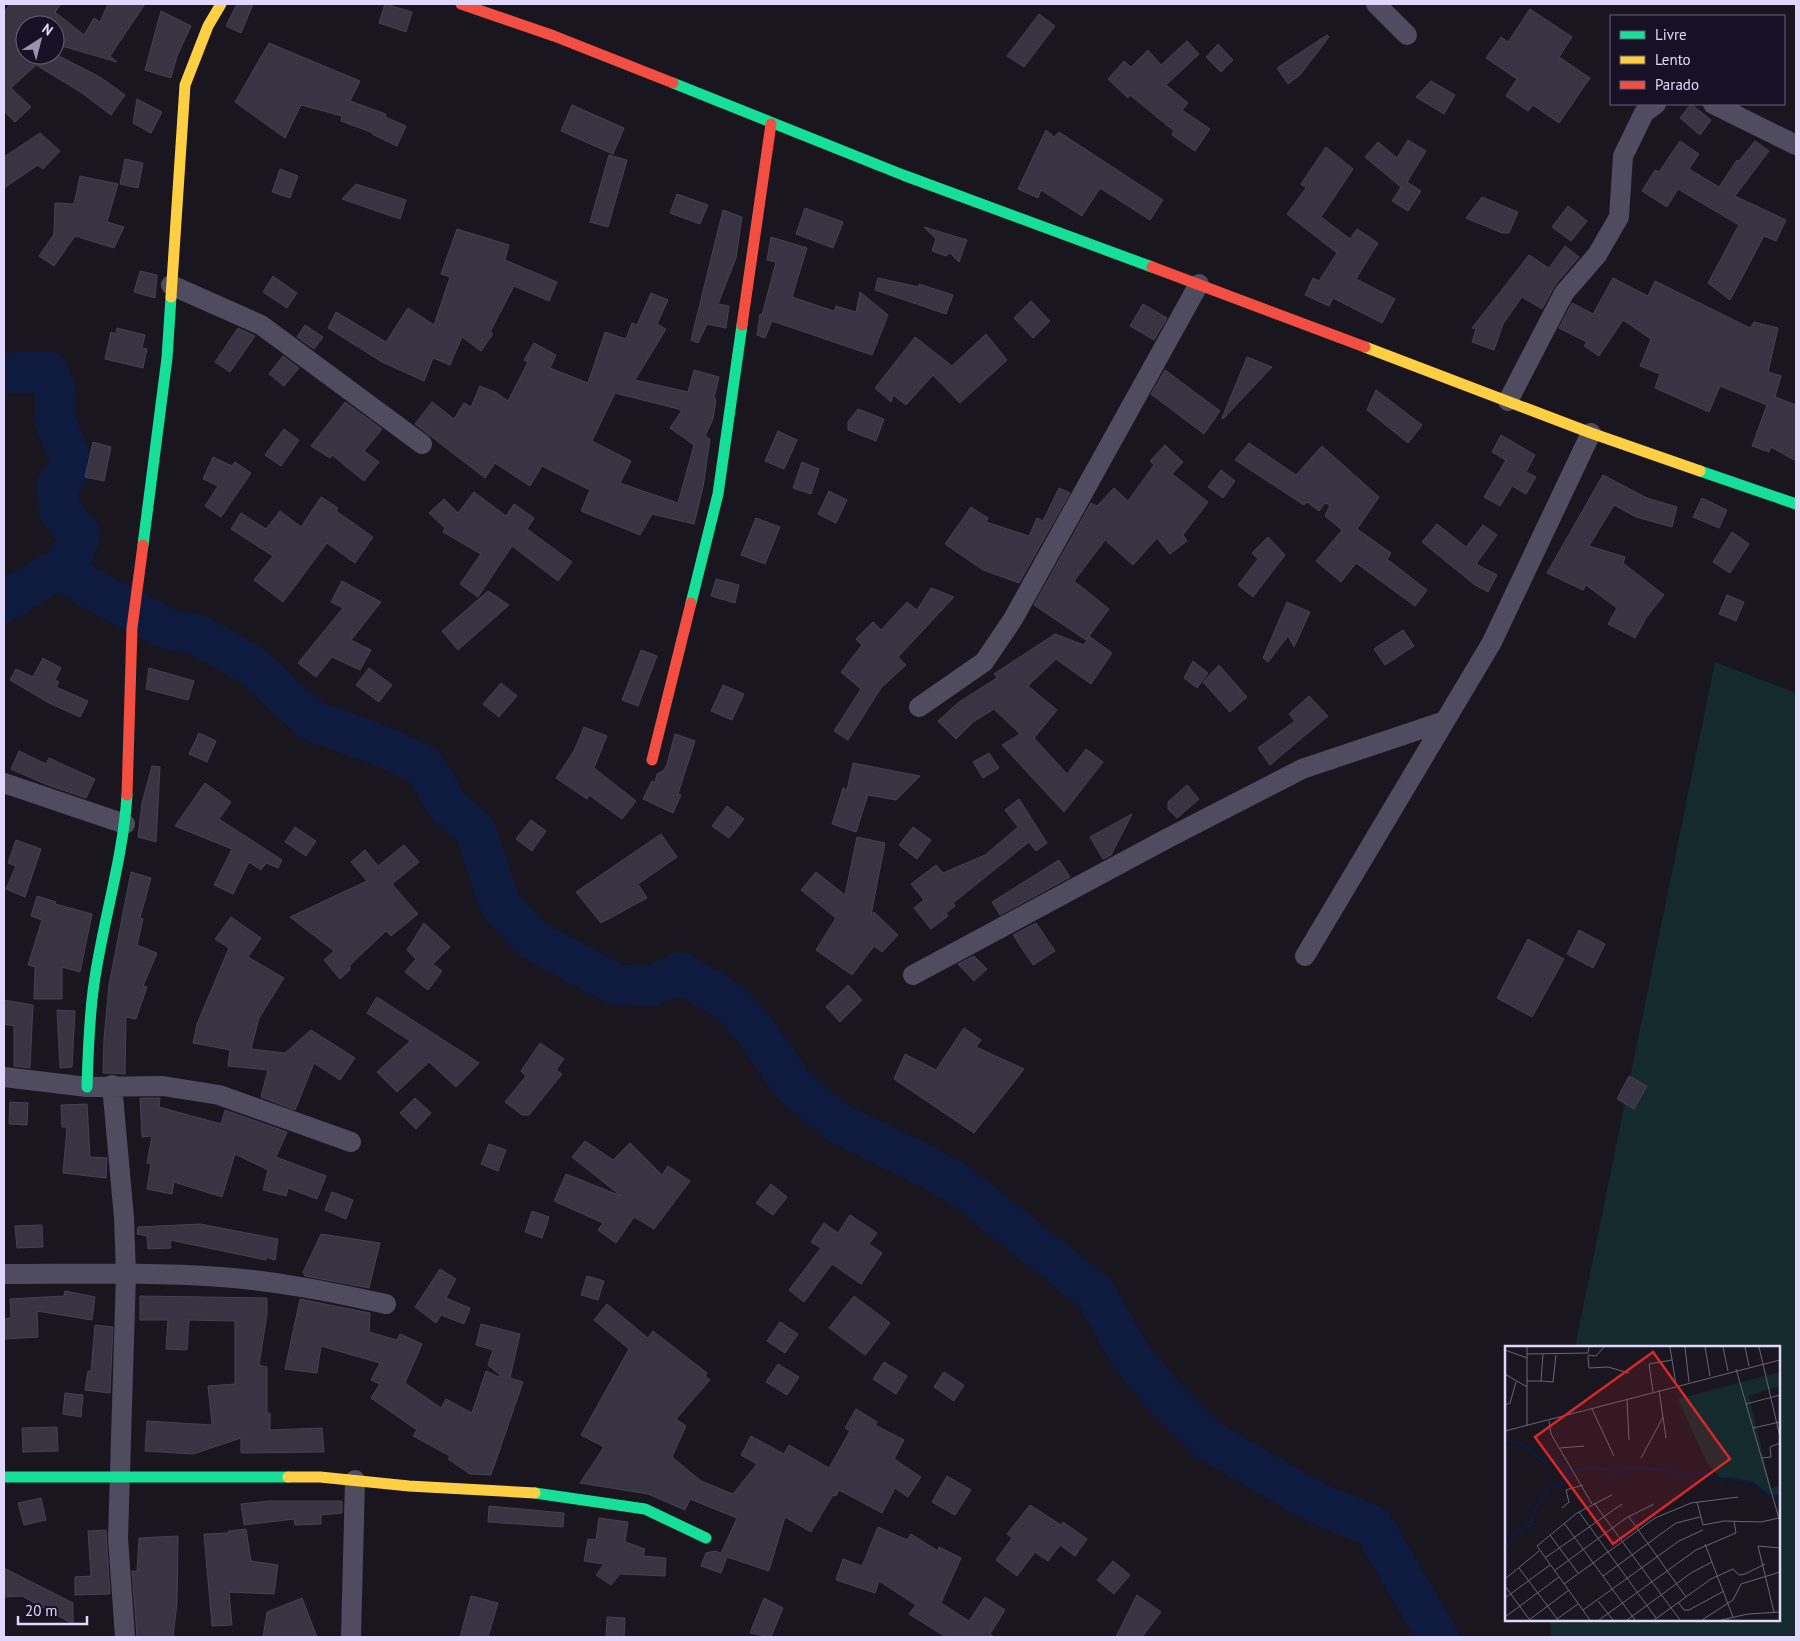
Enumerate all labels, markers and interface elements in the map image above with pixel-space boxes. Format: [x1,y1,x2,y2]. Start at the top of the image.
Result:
north arrow [15,15,65,65]
legend [1610,15,1785,105]
text: N [39,19,57,39]
text: Livre [1655,25,1687,44]
text: Lento [1655,50,1691,69]
text: Parado [1655,75,1699,94]
inset map [1505,1346,1780,1621]
scale bar [18,1594,86,1626]
text: 20 m [25,1601,58,1620]

